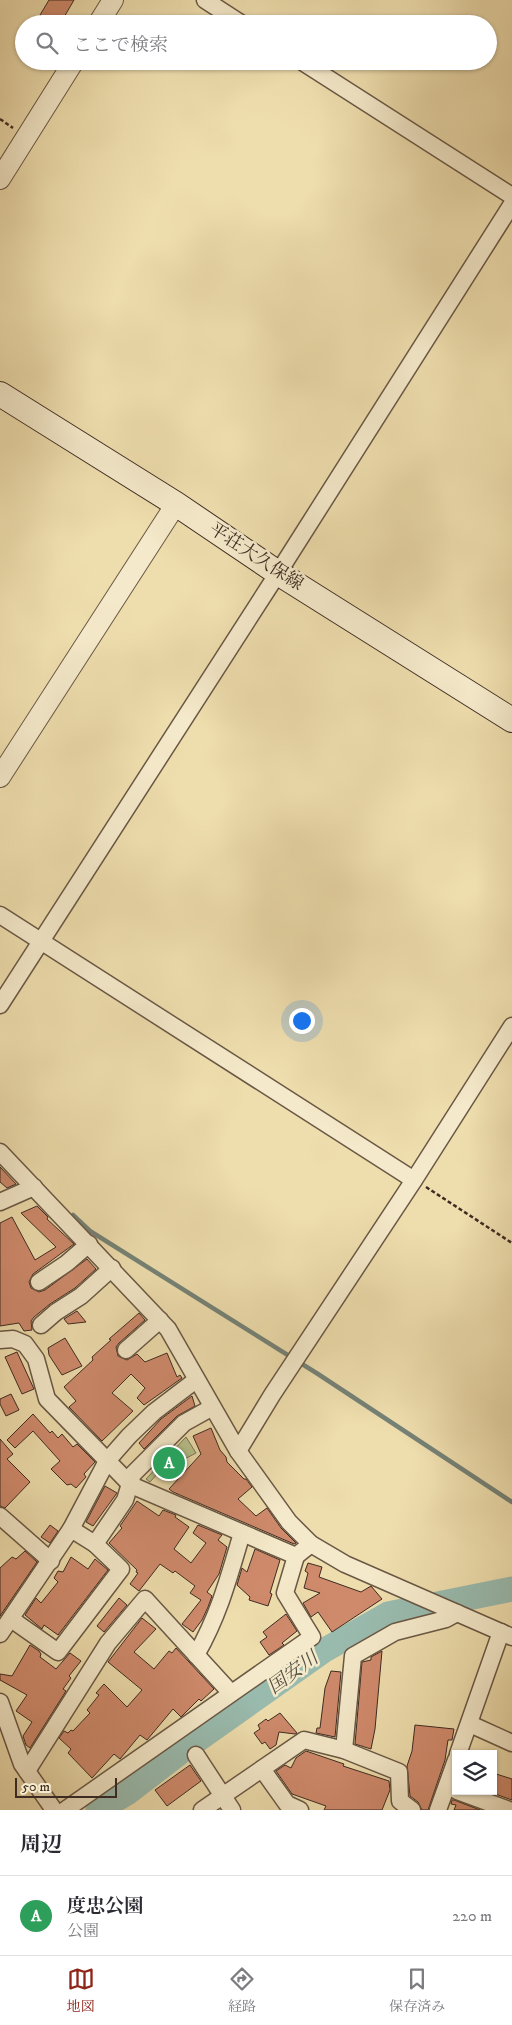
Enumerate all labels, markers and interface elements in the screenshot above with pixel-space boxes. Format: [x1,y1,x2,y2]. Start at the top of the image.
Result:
search box [15,15,497,70]
icon: search [33,29,61,57]
text: ここで検索 [73,34,168,57]
street label: 平荘大久保線 [205,518,307,596]
your location [289,1008,315,1034]
pin: A [153,1444,185,1482]
water label: 国安川 [263,1646,324,1699]
map controls [452,1750,497,1795]
button: layers [452,1750,497,1795]
scale bar [15,1775,118,1798]
text: 50 m [22,1778,50,1796]
text: 周辺 [20,1832,62,1858]
text: 度忠公園 [67,1895,143,1918]
text: A [31,1906,41,1926]
text: 220 m [452,1906,492,1926]
text: 公園 [67,1921,99,1941]
tab: 地図 [67,1965,95,2016]
tab: 経路 [228,1965,256,2016]
tab: 保存済み [389,1965,445,2016]

